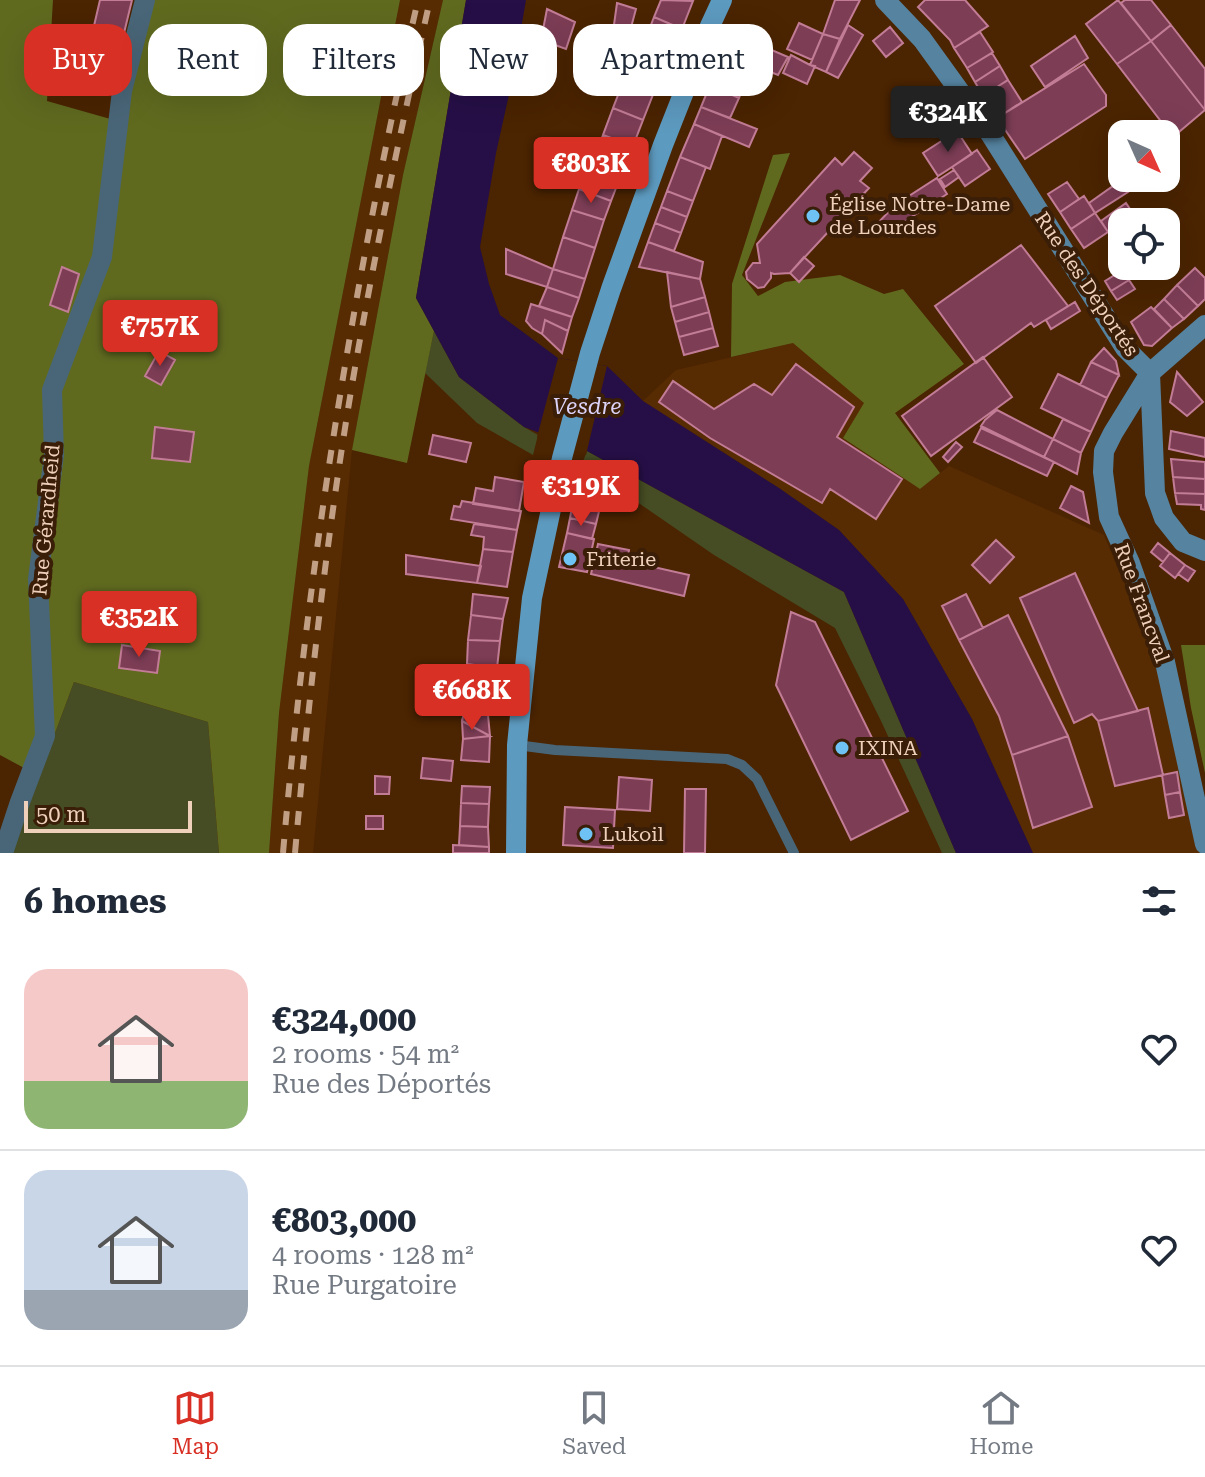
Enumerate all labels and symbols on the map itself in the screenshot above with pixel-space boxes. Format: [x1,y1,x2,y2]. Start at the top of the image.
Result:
pin: €324K [892,86,1004,154]
north arrow [1108,120,1180,192]
pin: €803K [535,137,647,205]
place label: Église Notre-Dame de Lourdes [829,192,1010,239]
marker: Église Notre-Dame de Lourdes [804,207,822,225]
street label: Rue des Déportés [1030,207,1144,361]
pin: €757K [104,300,216,368]
water label: Vesdre [553,394,621,419]
street label: Rue Gérardheid [27,443,65,597]
pin: €319K [525,460,637,528]
street label: Rue Francval [1109,540,1175,666]
place label: Friterie [586,547,656,571]
marker: Friterie [561,550,579,568]
pin: €352K [83,591,195,659]
pin: €668K [416,664,528,732]
place label: IXINA [858,736,918,760]
marker: IXINA [833,739,851,757]
scale bar [24,797,192,833]
place label: Lukoil [602,822,664,846]
marker: Lukoil [577,825,595,843]

